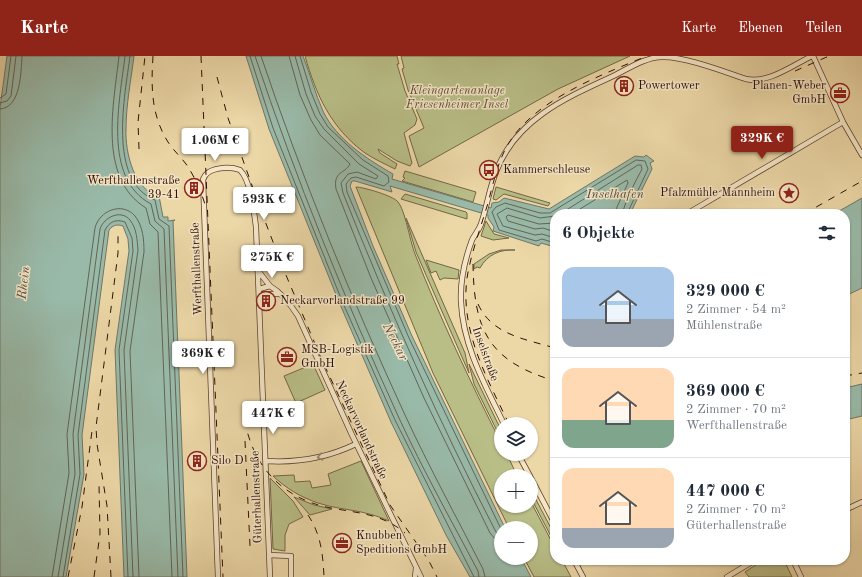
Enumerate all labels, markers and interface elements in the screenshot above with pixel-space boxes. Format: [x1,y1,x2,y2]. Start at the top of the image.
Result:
text: Karte [20,19,68,38]
text: Karte [682,21,716,35]
text: Ebenen [738,21,783,35]
text: Teilen [805,21,842,35]
building icon: Powertower [613,75,635,97]
place label: Powertower [638,80,700,92]
place label: Planen-Weber GmbH [752,80,826,106]
office icon: Planen-Weber GmbH [829,82,851,104]
park label: Kleingartenanlage Friesenheimer Insel [405,85,509,111]
pin: 329K € [729,126,795,160]
pin: 1.06M € [178,128,252,162]
text: 329K € [740,132,784,145]
text: 1.06M € [190,134,240,147]
bus stop icon: Kammerschleuse [478,159,500,181]
place label: Kammerschleuse [503,164,591,176]
place label: Werfthallenstraße 39-41 [87,175,180,201]
building icon: Werfthallenstraße 39-41 [183,177,205,199]
place icon: Pfalzmühle Mannheim [778,182,800,204]
pin: 593K € [231,187,297,221]
place label: Pfalzmühle Mannheim [660,187,775,199]
water label: Inselhafen [585,188,644,201]
text: 593K € [242,193,286,206]
street label: Werfthallenstraße [189,222,205,316]
icon: filters [816,222,838,244]
text: 6 Objekte [562,225,635,242]
pin: 275K € [239,245,305,279]
text: 275K € [250,251,294,264]
water label: Rhein [15,265,33,301]
icon: home [594,283,642,331]
text: 329 000 € [686,283,765,300]
building icon: Neckarvorlandstraße 99 [255,290,277,312]
place label: Neckarvorlandstraße 99 [280,295,405,307]
text: 2 Zimmer · 54 m² [686,303,786,316]
text: Mühlenstraße [686,319,762,332]
water label: Neckar [380,320,410,363]
street label: Inselstraße [470,325,501,383]
pin: 369K € [170,341,236,375]
place label: MSB-Logistik GmbH [301,344,374,370]
office icon: MSB-Logistik GmbH [276,346,298,368]
text: 369K € [181,347,225,360]
street label: Neckarvorlandstraße [333,379,389,482]
text: 369 000 € [686,383,765,400]
icon: home [594,384,642,432]
pin: 447K € [240,401,306,435]
text: 2 Zimmer · 70 m² [686,403,786,416]
text: 447K € [251,407,295,420]
map controls [494,417,538,565]
button: layers [494,417,538,461]
text: Werfthallenstraße [686,419,787,432]
building icon: Silo D [186,450,208,472]
street label: Güterhallenstraße [249,450,265,544]
one-way arrow [317,453,323,461]
place label: Silo D [211,455,244,467]
button: + [494,469,538,513]
text: 447 000 € [686,483,765,500]
icon: home [594,484,642,532]
text: 2 Zimmer · 70 m² [686,503,786,516]
text: Güterhallenstraße [686,519,786,532]
button: − [494,521,538,565]
place label: Knubben Speditions GmbH [356,530,447,556]
office icon: Knubben Speditions GmbH [331,532,353,554]

